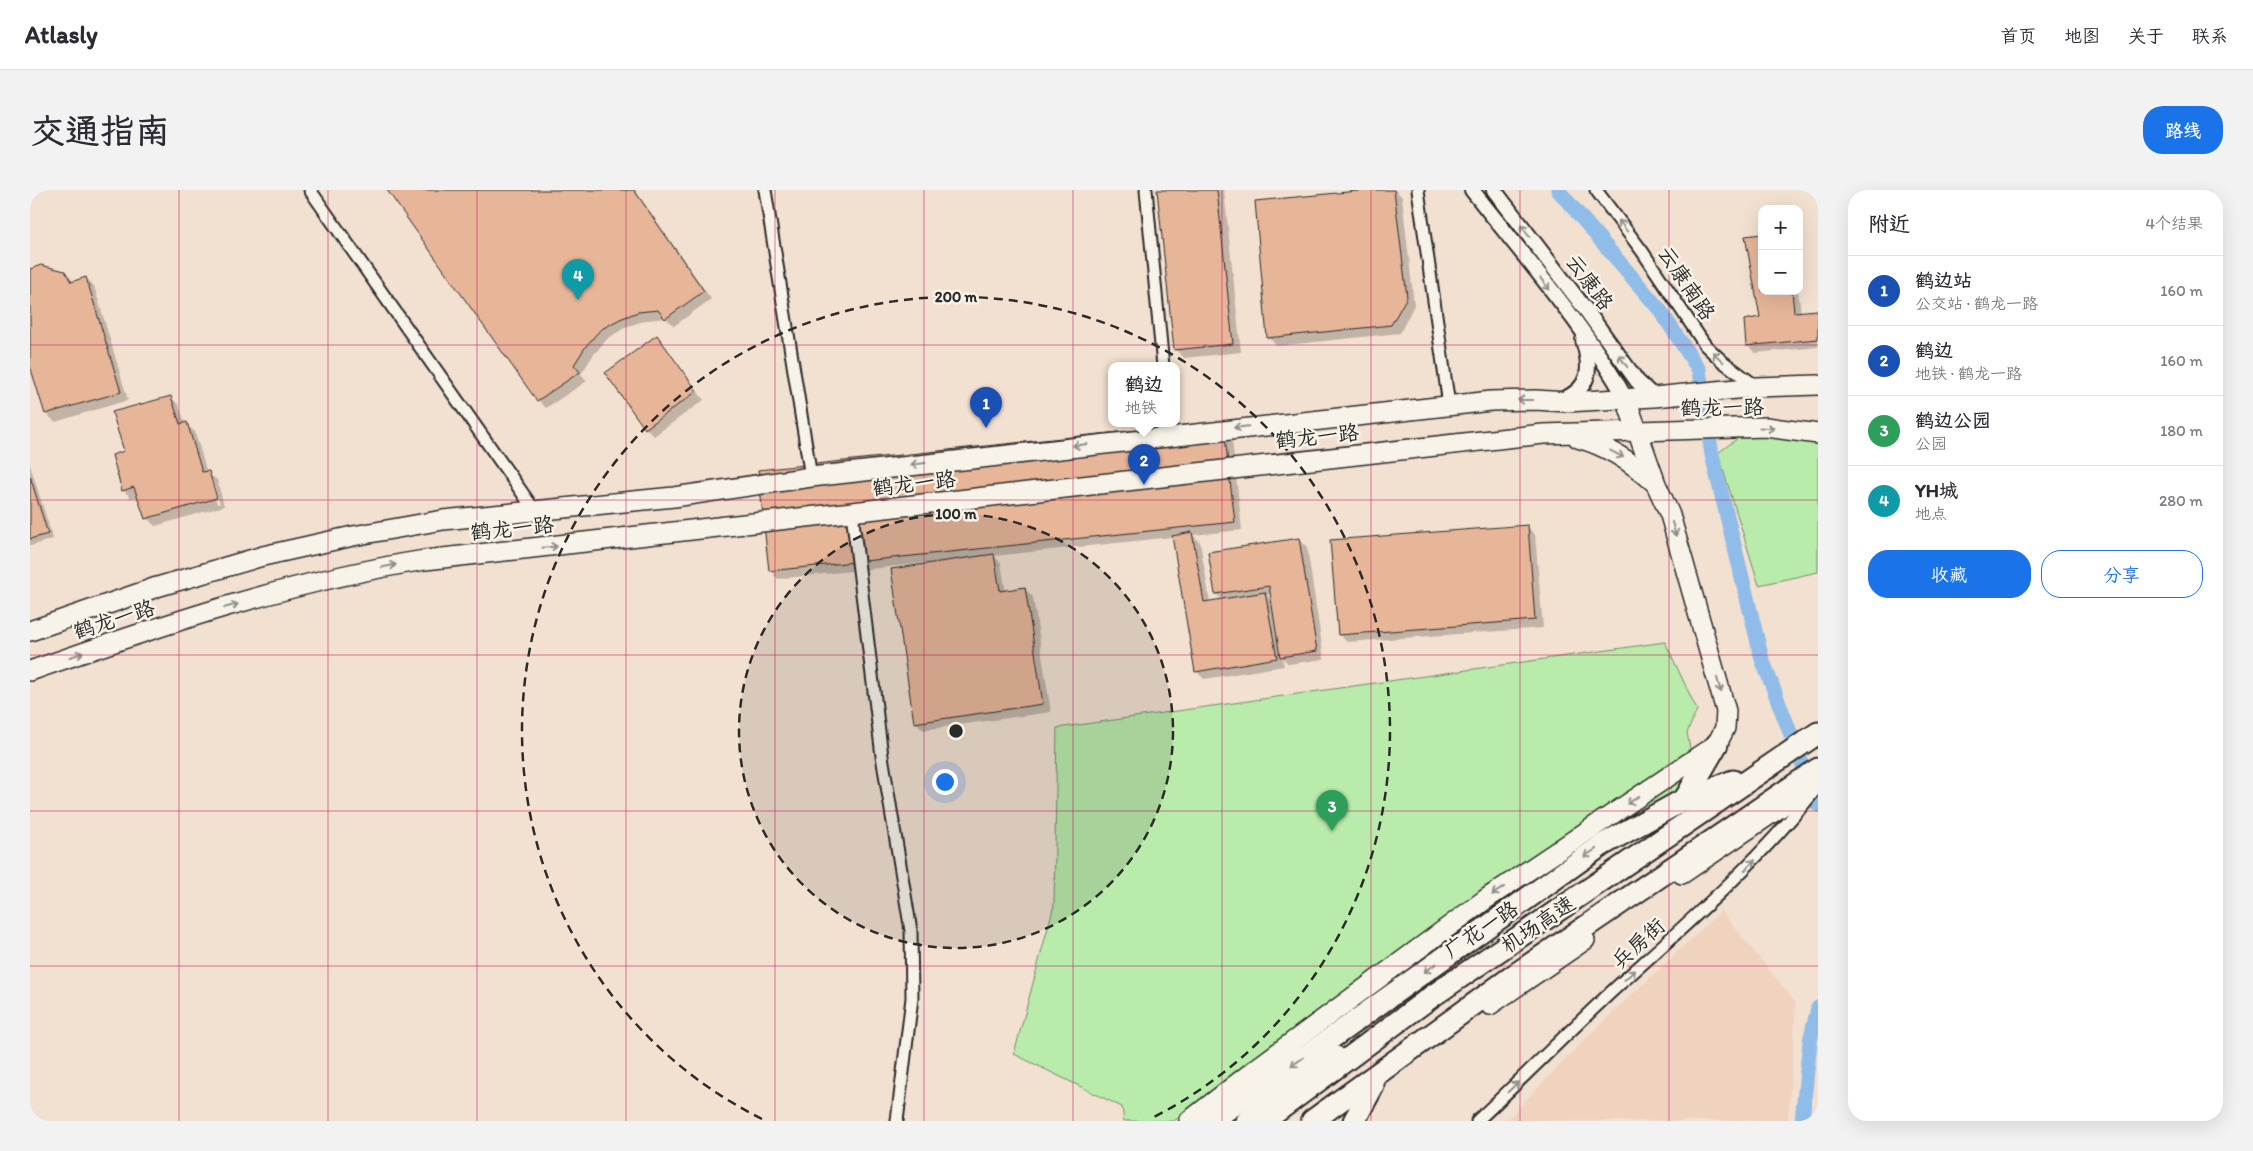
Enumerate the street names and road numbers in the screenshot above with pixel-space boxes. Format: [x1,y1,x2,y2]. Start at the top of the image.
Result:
street label: 云康南路 [1653,241,1721,325]
street label: 云康路 [1561,249,1619,315]
street label: 鹤龙一路 [1680,394,1764,420]
street label: 鹤龙一路 [1274,419,1360,453]
street label: 鹤龙一路 [871,465,957,501]
street label: 鹤龙一路 [469,511,555,545]
street label: 鹤龙一路 [70,594,158,644]
street label: 机场高速 [1496,890,1580,958]
street label: 广花一路 [1439,895,1523,963]
street label: 兵房街 [1606,913,1670,973]

